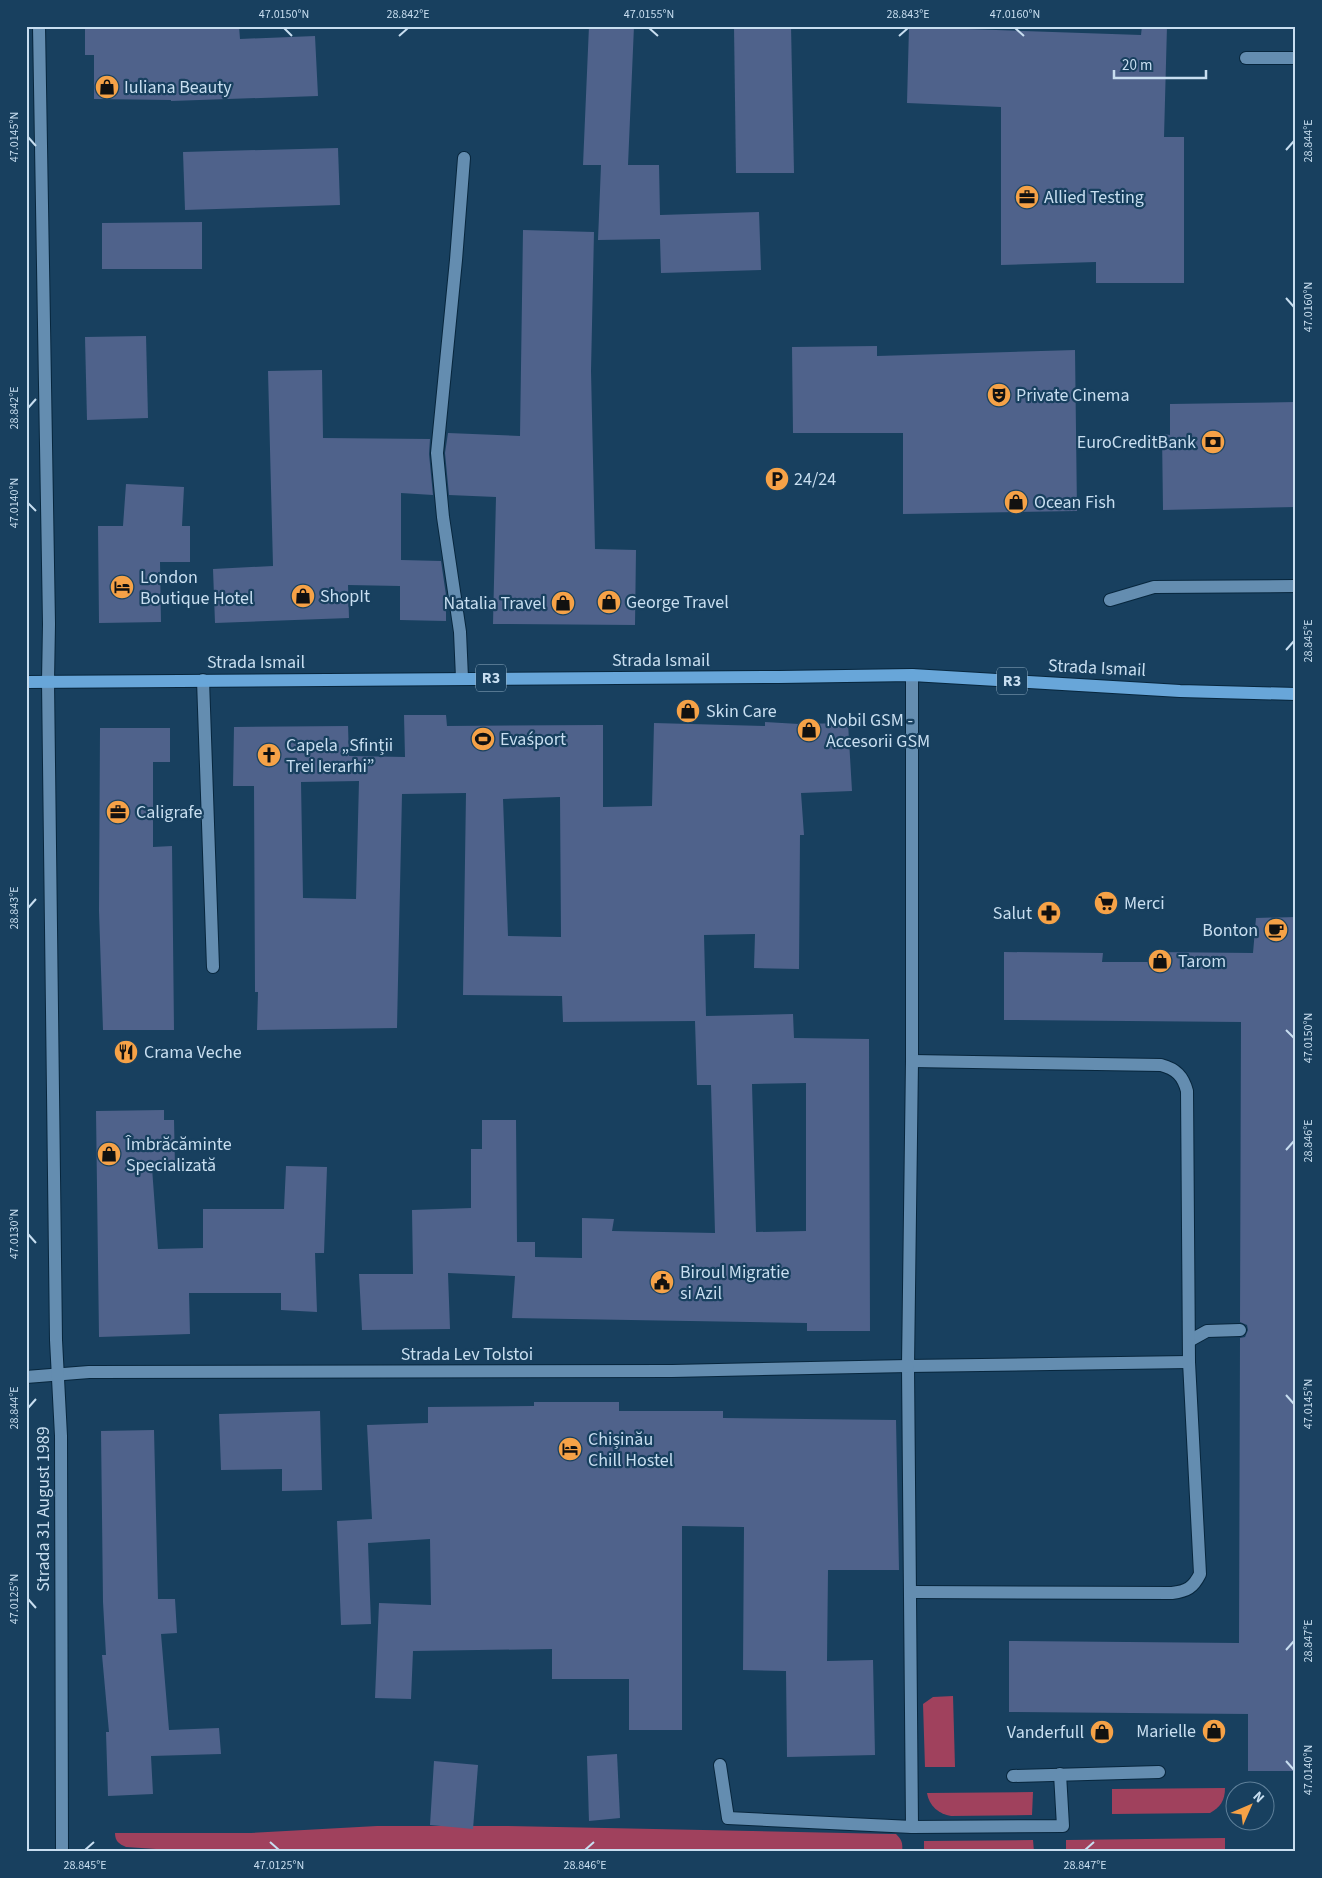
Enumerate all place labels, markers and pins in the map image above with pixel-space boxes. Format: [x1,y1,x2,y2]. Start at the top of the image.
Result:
shop icon: Iuliana Beauty [94,74,120,100]
place label: Iuliana Beauty [124,75,232,100]
office icon: Allied Testing [1014,184,1040,210]
place label: Allied Testing [1044,185,1144,210]
theatre icon: Private Cinema [986,382,1012,408]
place label: Private Cinema [1016,383,1130,408]
bank icon: EuroCreditBank [1200,429,1226,455]
place label: EuroCreditBank [1077,430,1196,455]
parking icon: 24/24 [764,466,790,492]
place label: 24/24 [794,467,836,492]
shop icon: Ocean Fish [1003,489,1029,515]
place label: Ocean Fish [1034,490,1116,515]
place label: London Boutique Hotel [140,565,254,611]
hotel icon: London Boutique Hotel [109,574,135,600]
shop icon: ShopIt [290,583,316,609]
place label: ShopIt [320,584,370,609]
shop icon: George Travel [596,589,622,615]
shop icon: Natalia Travel [550,590,576,616]
place label: George Travel [626,590,729,615]
place label: Natalia Travel [444,591,546,616]
shop icon: Skin Care [675,698,701,724]
place label: Skin Care [706,699,777,724]
place label: Nobil GSM - Accesorii GSM [826,708,930,754]
shop icon: Nobil GSM - Accesorii GSM [796,717,822,743]
sports icon: Evaśport [470,726,496,752]
place label: Evaśport [500,727,566,752]
place label: Capela „Sfinții Trei Ierarhi” [286,733,393,779]
church icon: Capela „Sfinții Trei Ierarhi” [256,742,282,768]
office icon: Caligrafe [105,799,131,825]
place label: Caligrafe [136,800,202,825]
supermarket icon: Merci [1093,890,1119,916]
place label: Merci [1124,891,1165,916]
pharmacy icon: Salut [1036,900,1062,926]
place label: Salut [993,901,1032,926]
cafe icon: Bonton [1263,917,1289,943]
place label: Bonton [1202,918,1258,943]
shop icon: Tarom [1147,948,1173,974]
place label: Tarom [1178,949,1226,974]
restaurant icon: Crama Veche [113,1039,139,1065]
place label: Crama Veche [144,1040,242,1065]
place label: Îmbrăcăminte Specializată [125,1132,232,1178]
shop icon: Îmbrăcăminte Specializată [96,1141,122,1167]
place label: Biroul Migratie si Azil [680,1260,790,1306]
public building icon: Biroul Migratie si Azil [649,1269,675,1295]
place label: Chișinău Chill Hostel [588,1427,673,1473]
hotel icon: Chișinău Chill Hostel [557,1436,583,1462]
shop icon: Marielle [1201,1718,1227,1744]
shop icon: Vanderfull [1089,1719,1115,1745]
place label: Marielle [1136,1719,1196,1744]
place label: Vanderfull [1007,1720,1084,1745]

